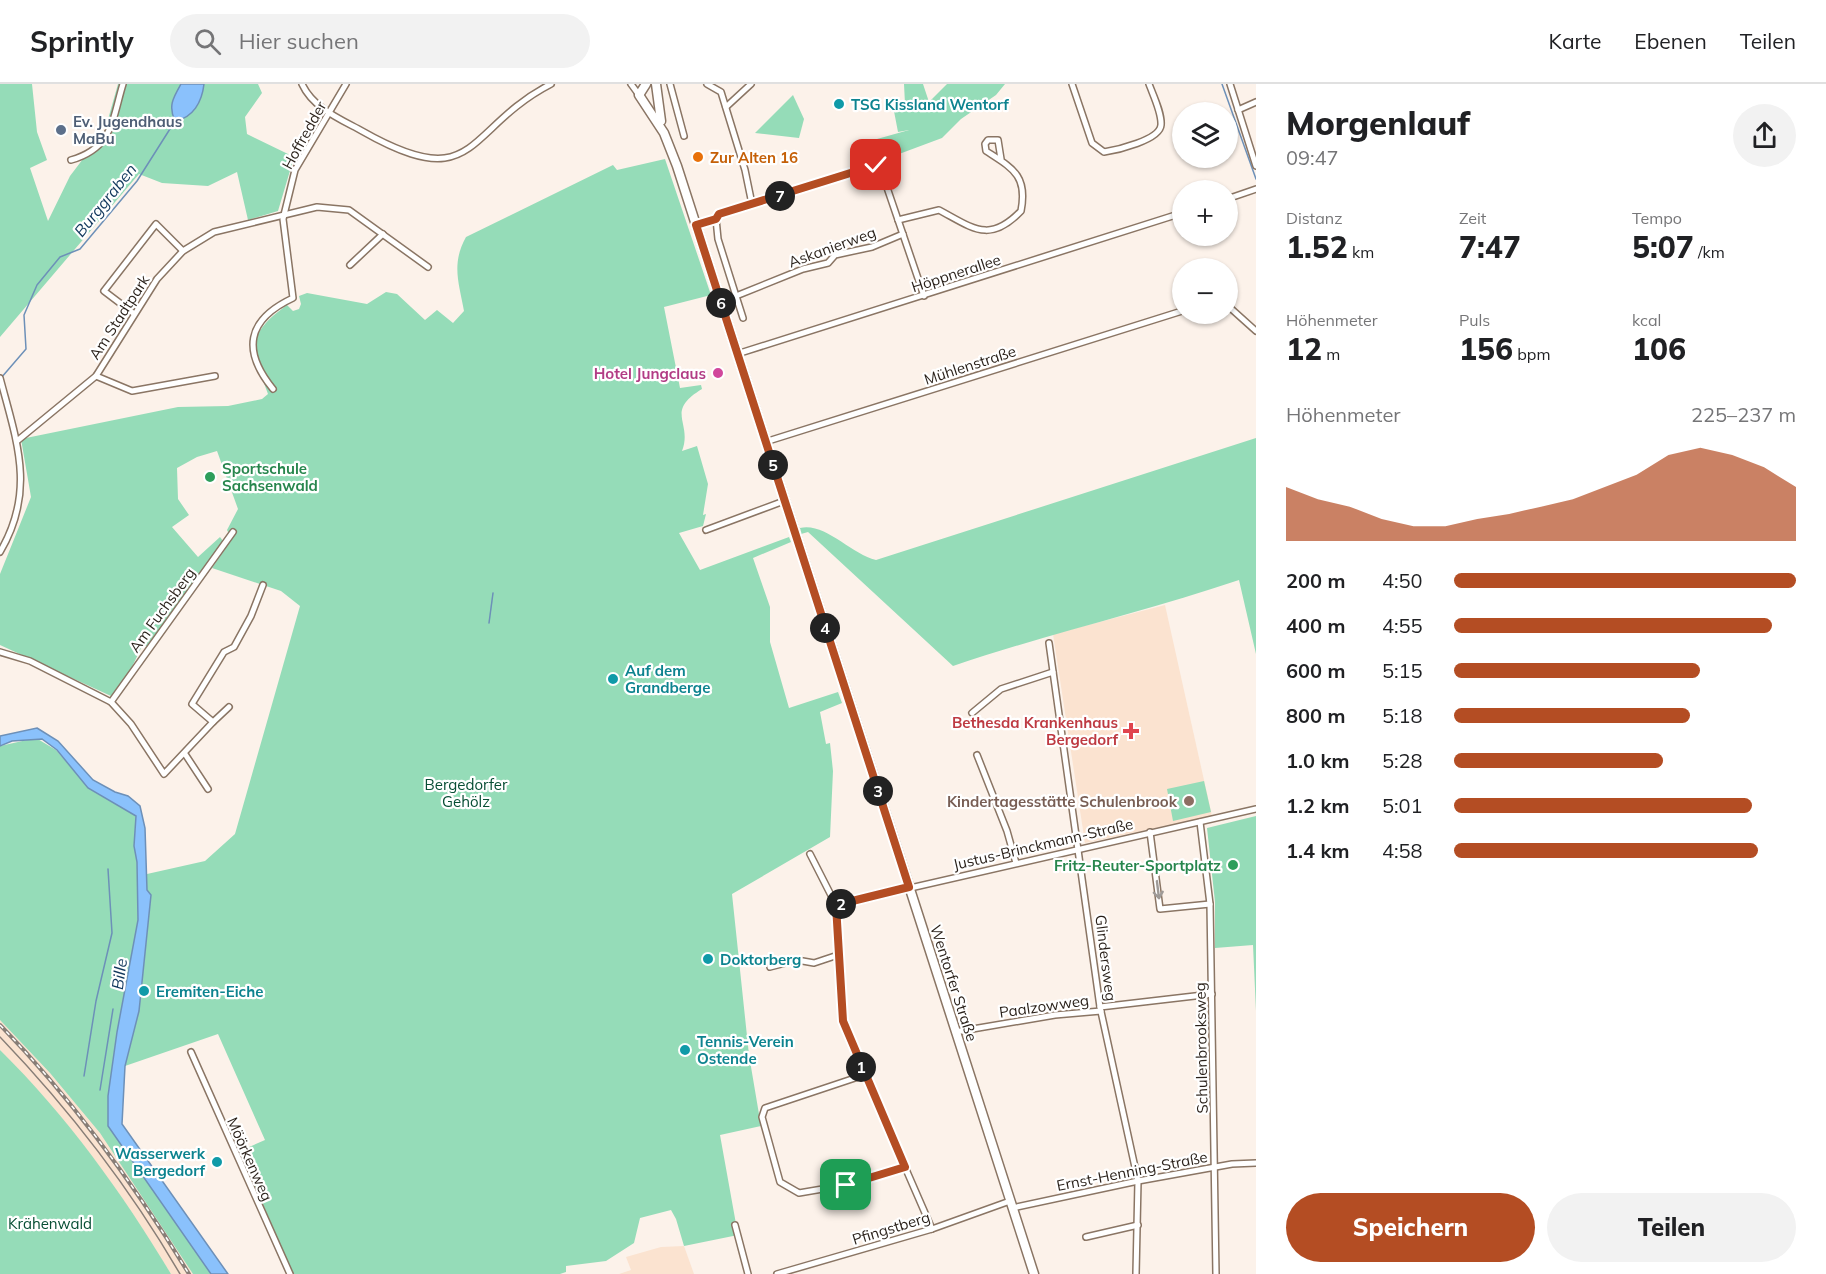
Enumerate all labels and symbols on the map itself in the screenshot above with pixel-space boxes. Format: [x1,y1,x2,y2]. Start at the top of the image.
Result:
place label: TSG Kissland Wentorf [851,95,1009,114]
street label: Hoffredder [278,97,331,172]
marker: TSG Kissland Wentorf [832,97,846,111]
place label: Ev. Jugendhaus MaBu [73,112,182,148]
marker: Ev. Jugendhaus MaBu [54,123,68,137]
pin [850,139,901,190]
place label: Zur Alten 16 [710,148,798,167]
marker: Zur Alten 16 [691,150,705,164]
water label: Burggraben [69,159,141,241]
pin: 7 [765,181,795,211]
street label: Askanierweg [786,222,878,272]
street label: Höppnerallee [909,250,1003,296]
street label: Am Stadtpark [85,271,154,363]
pin: 6 [706,288,736,318]
street label: Mühlenstraße [922,341,1018,389]
place label: Hotel Jungclaus [594,364,706,383]
marker: Hotel Jungclaus [711,366,725,380]
pin: 5 [758,450,788,480]
place label: Sportschule Sachsenwald [222,459,318,495]
marker: Sportschule Sachsenwald [203,470,217,484]
street label: Am Fuchsberg [125,564,199,656]
pin: 4 [810,613,840,643]
place label: Auf dem Grandberge [625,661,710,697]
marker: Auf dem Grandberge [606,672,620,686]
place label: Bethesda Krankenhaus Bergedorf [952,713,1118,749]
marker: Bethesda Krankenhaus Bergedorf [1122,722,1140,740]
park label: Bergedorfer Gehölz [425,775,508,811]
pin: 3 [863,776,893,806]
place label: Kindertagesstätte Schulenbrook [947,792,1178,811]
marker: Kindertagesstätte Schulenbrook [1182,794,1196,808]
street label: Justus-Brinckmann-Straße [951,814,1135,874]
place label: Fritz-Reuter-Sportplatz [1054,856,1221,875]
marker: Fritz-Reuter-Sportplatz [1226,858,1240,872]
one-way arrow [1152,880,1163,900]
pin: 2 [826,889,856,919]
street label: Glindersweg [1091,914,1121,1002]
street label: Wentorfer Straße [926,922,982,1044]
place label: Doktorberg [720,950,801,969]
marker: Doktorberg [701,952,715,966]
water label: Bille [107,957,131,991]
place label: Eremiten-Eiche [156,982,263,1001]
street label: Schulenbrooksweg [1190,982,1212,1114]
marker: Eremiten-Eiche [137,984,151,998]
street label: Paalzowweg [998,990,1090,1022]
place label: Tennis-Verein Ostende [697,1032,794,1068]
marker: Tennis-Verein Ostende [678,1043,692,1057]
pin: 1 [846,1052,876,1082]
street label: Möörkenweg [223,1114,277,1204]
place label: Wasserwerk Bergedorf [115,1144,206,1180]
street label: Ernst-Henning-Straße [1055,1147,1209,1195]
marker: Wasserwerk Bergedorf [210,1155,224,1169]
pin [820,1159,871,1210]
street label: Pfingstberg [850,1207,932,1249]
park label: Krähenwald [8,1214,92,1233]

